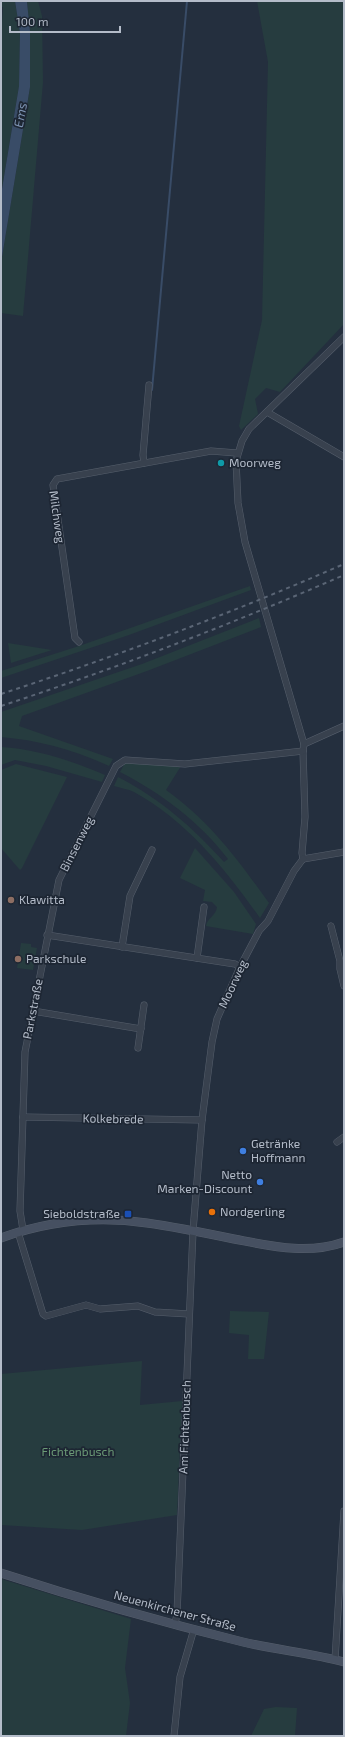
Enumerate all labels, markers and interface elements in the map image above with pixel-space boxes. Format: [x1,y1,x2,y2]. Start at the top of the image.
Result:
scale bar [10,8,120,34]
text: 100 m [16,14,48,28]
water label: Ems [10,101,30,129]
place label: Moorweg [229,455,281,469]
marker: Moorweg [216,458,226,468]
street label: Milchweg [47,490,69,544]
street label: Binsenweg [56,813,96,873]
place label: Klawitta [19,892,65,906]
marker: Klawitta [6,895,16,905]
place label: Parkschule [26,951,86,965]
marker: Parkschule [13,954,23,964]
street label: Moorweg [215,957,250,1010]
street label: Parkstraße [19,977,45,1040]
street label: Kolkebrede [82,1110,144,1126]
place label: Getränke Hoffmann [251,1136,305,1164]
marker: Getränke Hoffmann [238,1146,248,1156]
place label: Netto Marken-Discount [157,1167,252,1195]
marker: Netto Marken-Discount [255,1177,265,1187]
place label: Nordgerling [220,1204,285,1218]
place label: Sieboldstraße [43,1206,120,1220]
marker: Nordgerling [207,1207,217,1217]
marker: Sieboldstraße [123,1209,133,1219]
street label: Am Fichtenbusch [175,1380,193,1474]
park label: Fichtenbusch [42,1444,114,1458]
street label: Neuenkirchener Straße [113,1587,238,1633]

